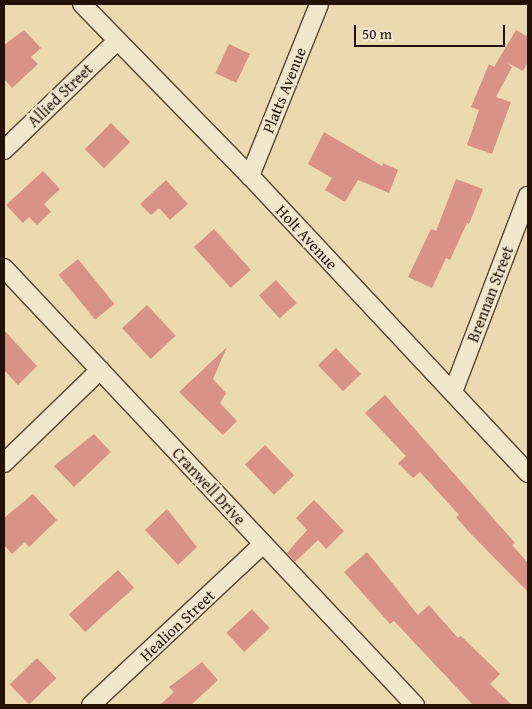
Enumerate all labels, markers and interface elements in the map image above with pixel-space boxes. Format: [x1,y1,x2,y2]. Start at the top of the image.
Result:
scale bar [357,15,508,47]
text: 50 m [362,23,392,44]
street label: Platts Avenue [258,44,310,136]
street label: Allied Street [23,59,97,131]
street label: Holt Avenue [272,201,342,273]
street label: Brennan Street [463,243,517,345]
street label: Cranwell Drive [168,443,250,529]
street label: Healion Street [135,585,219,665]

